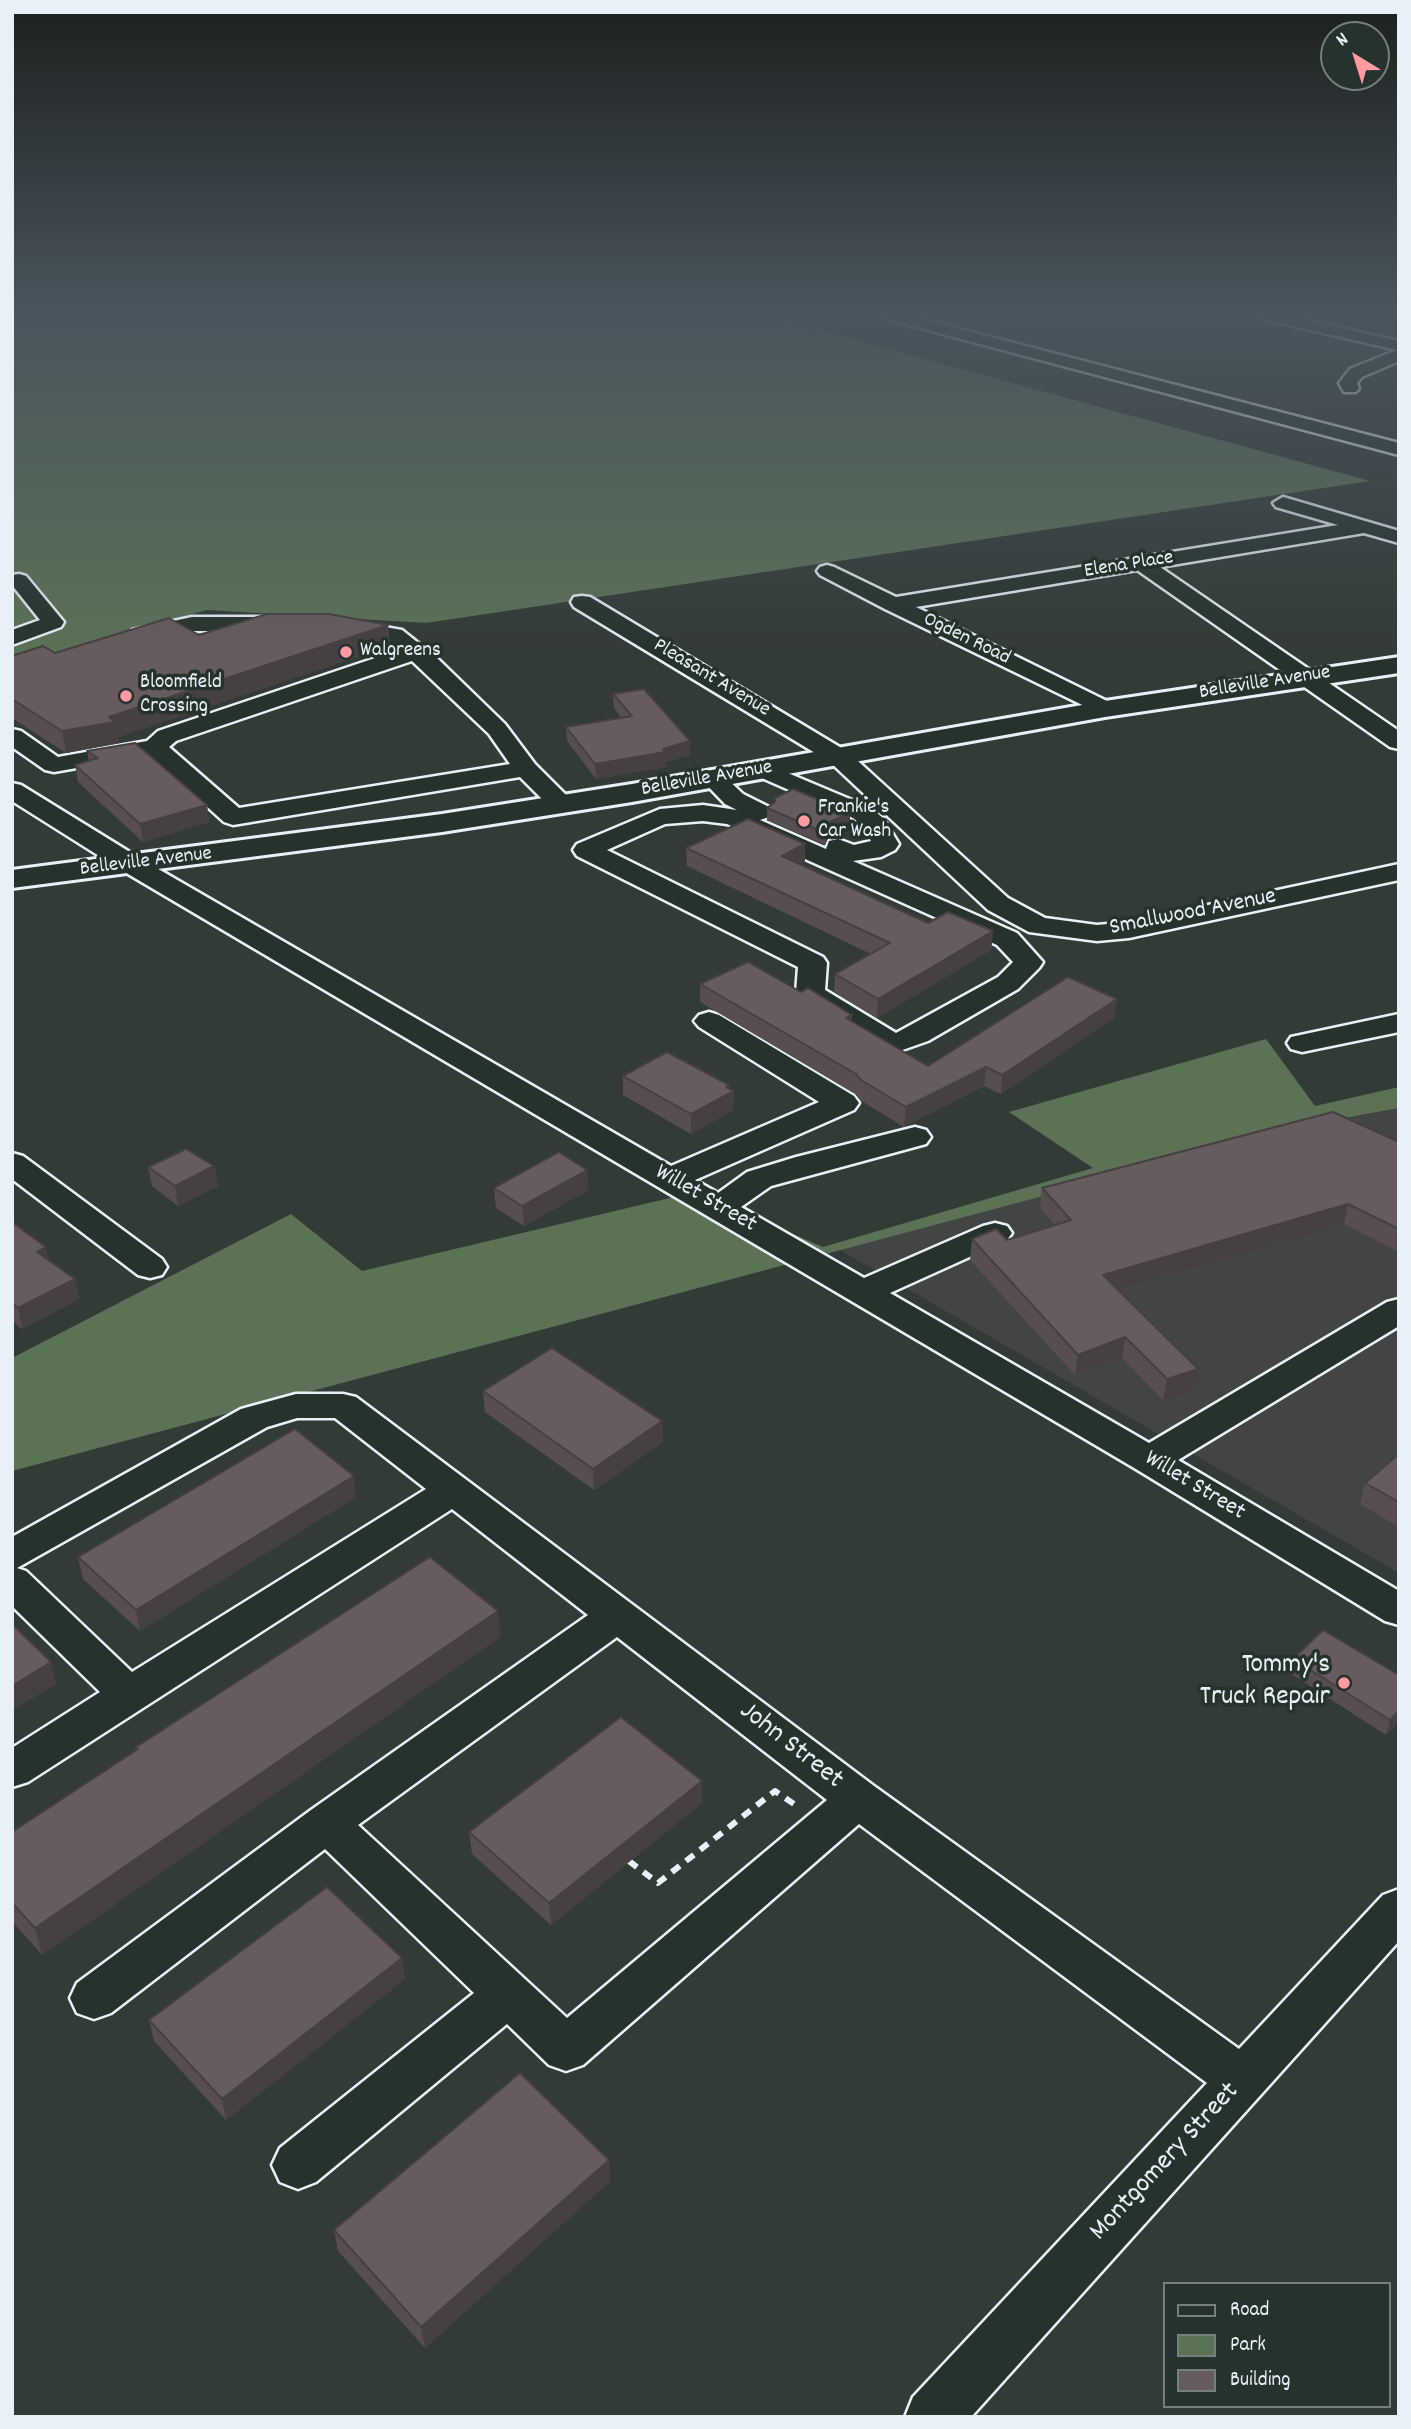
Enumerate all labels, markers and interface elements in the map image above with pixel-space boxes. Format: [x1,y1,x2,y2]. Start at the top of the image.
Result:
north arrow [1320,21,1390,91]
text: N [1331,27,1355,54]
street label: Elena Place [1082,547,1176,585]
street label: Ogden Road [918,608,1014,672]
street label: Pleasant Avenue [648,634,774,724]
place label: Walgreens [360,639,441,665]
marker: Walgreens [338,644,354,660]
street label: Belleville Avenue [1198,661,1332,707]
place label: Bloomfield Crossing [140,671,222,721]
marker: Bloomfield Crossing [118,688,134,704]
street label: Belleville Avenue [640,756,774,804]
place label: Frankie's Car Wash [818,796,891,846]
marker: Frankie's Car Wash [796,813,812,829]
street label: Belleville Avenue [79,842,213,884]
street label: Smallwood Avenue [1107,884,1279,944]
street label: Willet Street [649,1159,761,1241]
street label: Willet Street [1138,1446,1250,1528]
place label: Tommy's Truck Repair [1200,1650,1330,1716]
marker: Tommy's Truck Repair [1336,1675,1352,1691]
street label: John Street [731,1696,849,1798]
street label: Montgomery Street [1084,2077,1248,2249]
legend [1162,2282,1390,2408]
text: Road [1230,2296,1269,2326]
text: Park [1230,2331,1266,2361]
text: Building [1230,2366,1290,2396]

